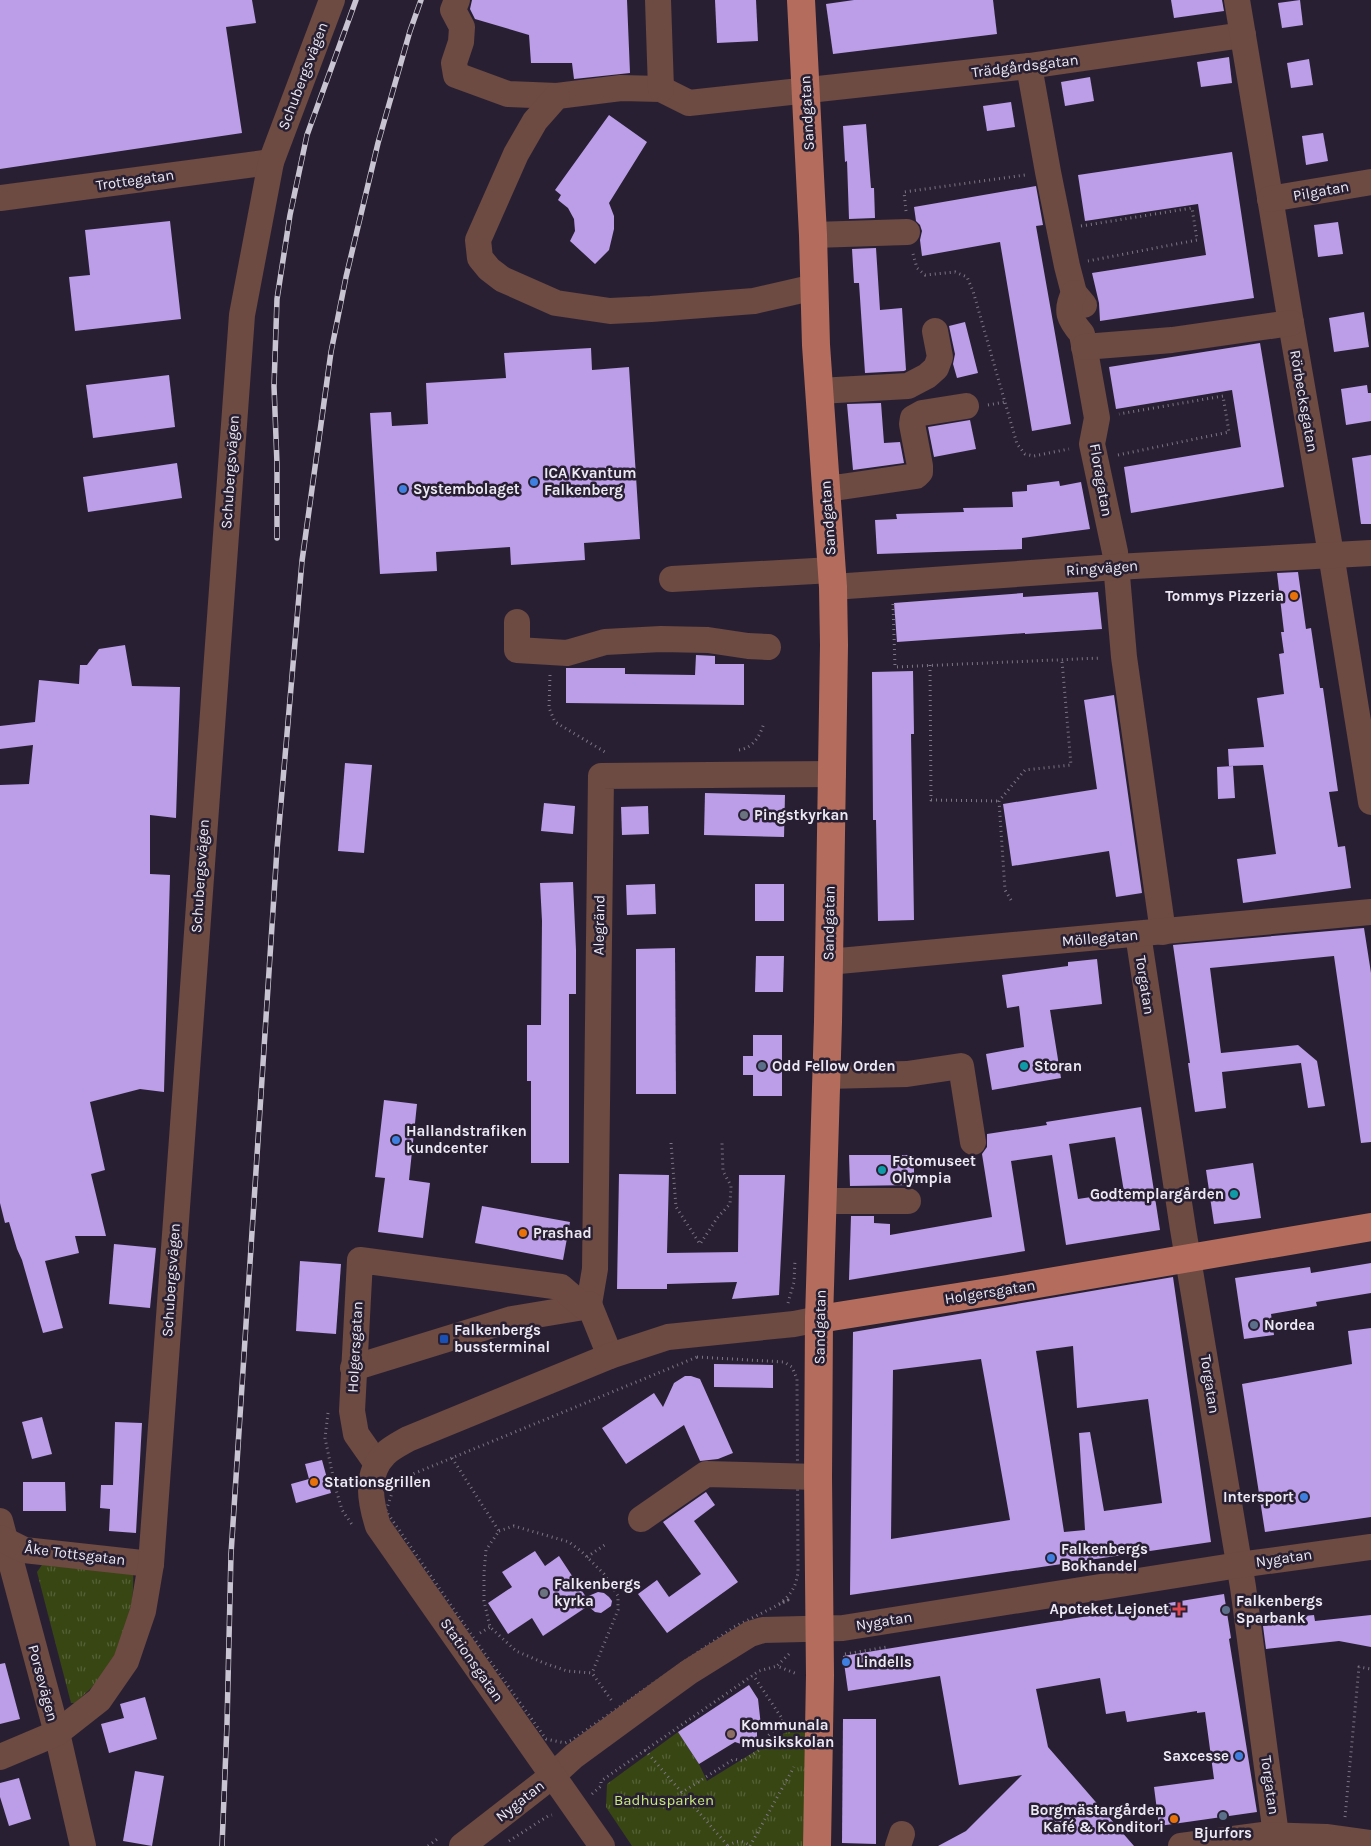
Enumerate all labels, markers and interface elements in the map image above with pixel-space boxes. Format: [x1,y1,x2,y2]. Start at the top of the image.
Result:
street label: Schubergsvägen [274,20,332,132]
street label: Trädgårdsgatan [971,51,1079,81]
street label: Sandgatan [796,75,818,151]
street label: Trottegatan [95,166,175,194]
street label: Pilgatan [1292,177,1350,205]
street label: Rörbecksgatan [1286,349,1322,453]
street label: Schubergsvägen [217,414,243,530]
street label: Floragatan [1086,442,1116,518]
place label: ICA Kvantum Falkenberg [544,464,637,499]
marker: ICA Kvantum Falkenberg [528,476,540,488]
place label: Systembolaget [413,480,520,498]
street label: Sandgatan [816,480,840,556]
marker: Systembolaget [397,483,409,495]
street label: Ringvägen [1065,557,1139,579]
place label: Tommys Pizzeria [1165,587,1284,605]
marker: Tommys Pizzeria [1288,590,1300,602]
place label: Pingstkyrkan [754,806,849,824]
marker: Pingstkyrkan [738,809,750,821]
street label: Schubergsvägen [187,818,213,934]
street label: Sandgatan [819,885,839,961]
street label: Alegränd [589,895,609,955]
street label: Möllegatan [1061,926,1139,950]
street label: Torgatan [1131,954,1159,1016]
place label: Odd Fellow Orden [772,1057,896,1075]
place label: Storan [1034,1057,1082,1075]
marker: Odd Fellow Orden [756,1060,768,1072]
marker: Storan [1018,1060,1030,1072]
place label: Hallandstrafiken kundcenter [406,1122,527,1157]
marker: Hallandstrafiken kundcenter [390,1134,402,1146]
place label: Fotomuseet Olympia [892,1152,976,1187]
marker: Fotomuseet Olympia [876,1164,888,1176]
place label: Godtemplargården [1090,1185,1224,1203]
marker: Godtemplargården [1228,1188,1240,1200]
street label: Schubergsvägen [158,1222,184,1338]
place label: Prashad [533,1224,592,1242]
marker: Prashad [517,1227,529,1239]
street label: Holgersgatan [943,1276,1037,1308]
street label: Sandgatan [810,1289,830,1365]
street label: Holgersgatan [344,1301,366,1393]
place label: Nordea [1264,1316,1315,1334]
marker: Nordea [1248,1319,1260,1331]
place label: Falkenbergs bussterminal [454,1321,550,1356]
marker: Falkenbergs bussterminal [438,1333,450,1345]
street label: Torgatan [1196,1353,1224,1415]
place label: Stationsgrillen [324,1473,431,1491]
marker: Stationsgrillen [308,1476,320,1488]
place label: Intersport [1223,1488,1294,1506]
marker: Intersport [1298,1491,1310,1503]
street label: Åke Tottsgatan [23,1539,127,1569]
place label: Falkenbergs Bokhandel [1061,1540,1148,1575]
street label: Nygatan [1255,1545,1313,1571]
marker: Falkenbergs Bokhandel [1045,1552,1057,1564]
place label: Falkenbergs kyrka [554,1575,641,1610]
marker: Falkenbergs kyrka [538,1587,550,1599]
place label: Falkenbergs Sparbank [1236,1592,1323,1627]
place label: Apoteket Lejonet [1049,1600,1169,1618]
marker: Apoteket Lejonet [1173,1603,1185,1615]
marker: Falkenbergs Sparbank [1220,1604,1232,1616]
street label: Nygatan [855,1608,913,1634]
street label: Stationsgatan [437,1615,507,1705]
street label: Porsevägen [24,1643,62,1723]
place label: Lindells [856,1653,912,1671]
marker: Lindells [840,1656,852,1668]
place label: Kommunala musikskolan [741,1716,834,1751]
marker: Kommunala musikskolan [725,1728,737,1740]
place label: Saxcesse [1163,1747,1229,1765]
marker: Saxcesse [1233,1750,1245,1762]
street label: Torgatan [1257,1754,1283,1816]
street label: Nygatan [492,1776,548,1826]
park label: Badhusparken [614,1791,714,1809]
place label: Borgmästargården Kafé & Konditori [1030,1801,1164,1836]
marker: Bjurfors [1217,1810,1229,1822]
marker: Borgmästargården Kafé & Konditori [1168,1813,1180,1825]
place label: Bjurfors [1194,1824,1252,1842]

